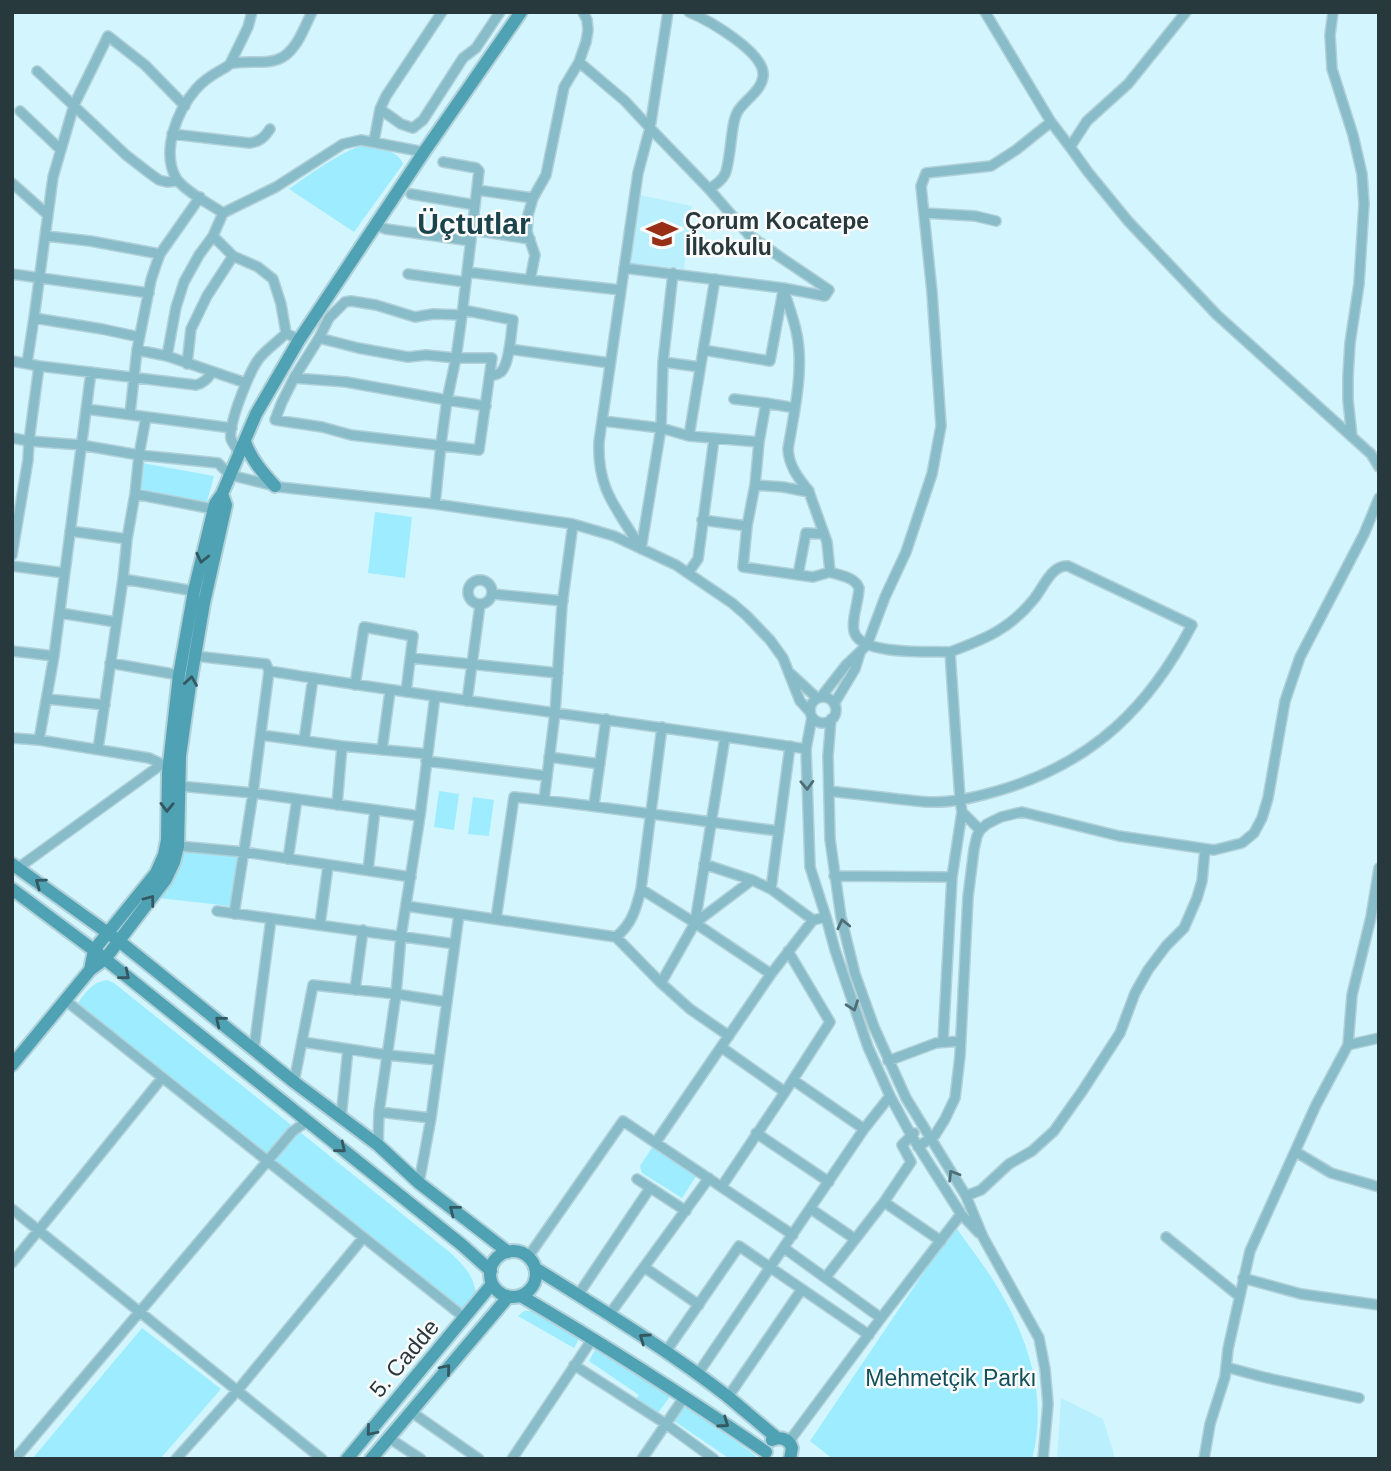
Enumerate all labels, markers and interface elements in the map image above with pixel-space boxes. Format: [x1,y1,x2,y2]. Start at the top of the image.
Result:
district label: Üçtutlar [417,207,531,240]
place label: Çorum Kocatepe İlkokulu [685,208,869,260]
school or university icon: Çorum Kocatepe İlkokulu [645,217,679,251]
one-way arrow [195,552,210,564]
one-way arrow [183,675,198,687]
one-way arrow [799,780,814,791]
one-way arrow [159,802,175,813]
one-way arrow [35,879,48,892]
one-way arrow [142,895,155,908]
one-way arrow [837,918,851,930]
one-way arrow [117,967,130,980]
one-way arrow [845,999,859,1011]
one-way arrow [216,1017,228,1030]
one-way arrow [332,1140,345,1152]
one-way arrow [949,1170,962,1183]
one-way arrow [450,1206,462,1219]
street label: 5. Cadde [364,1314,444,1402]
one-way arrow [639,1334,652,1346]
one-way arrow [438,1364,450,1377]
park label: Mehmetçik Parkı [865,1365,1037,1391]
one-way arrow [716,1415,729,1427]
one-way arrow [366,1423,379,1435]

